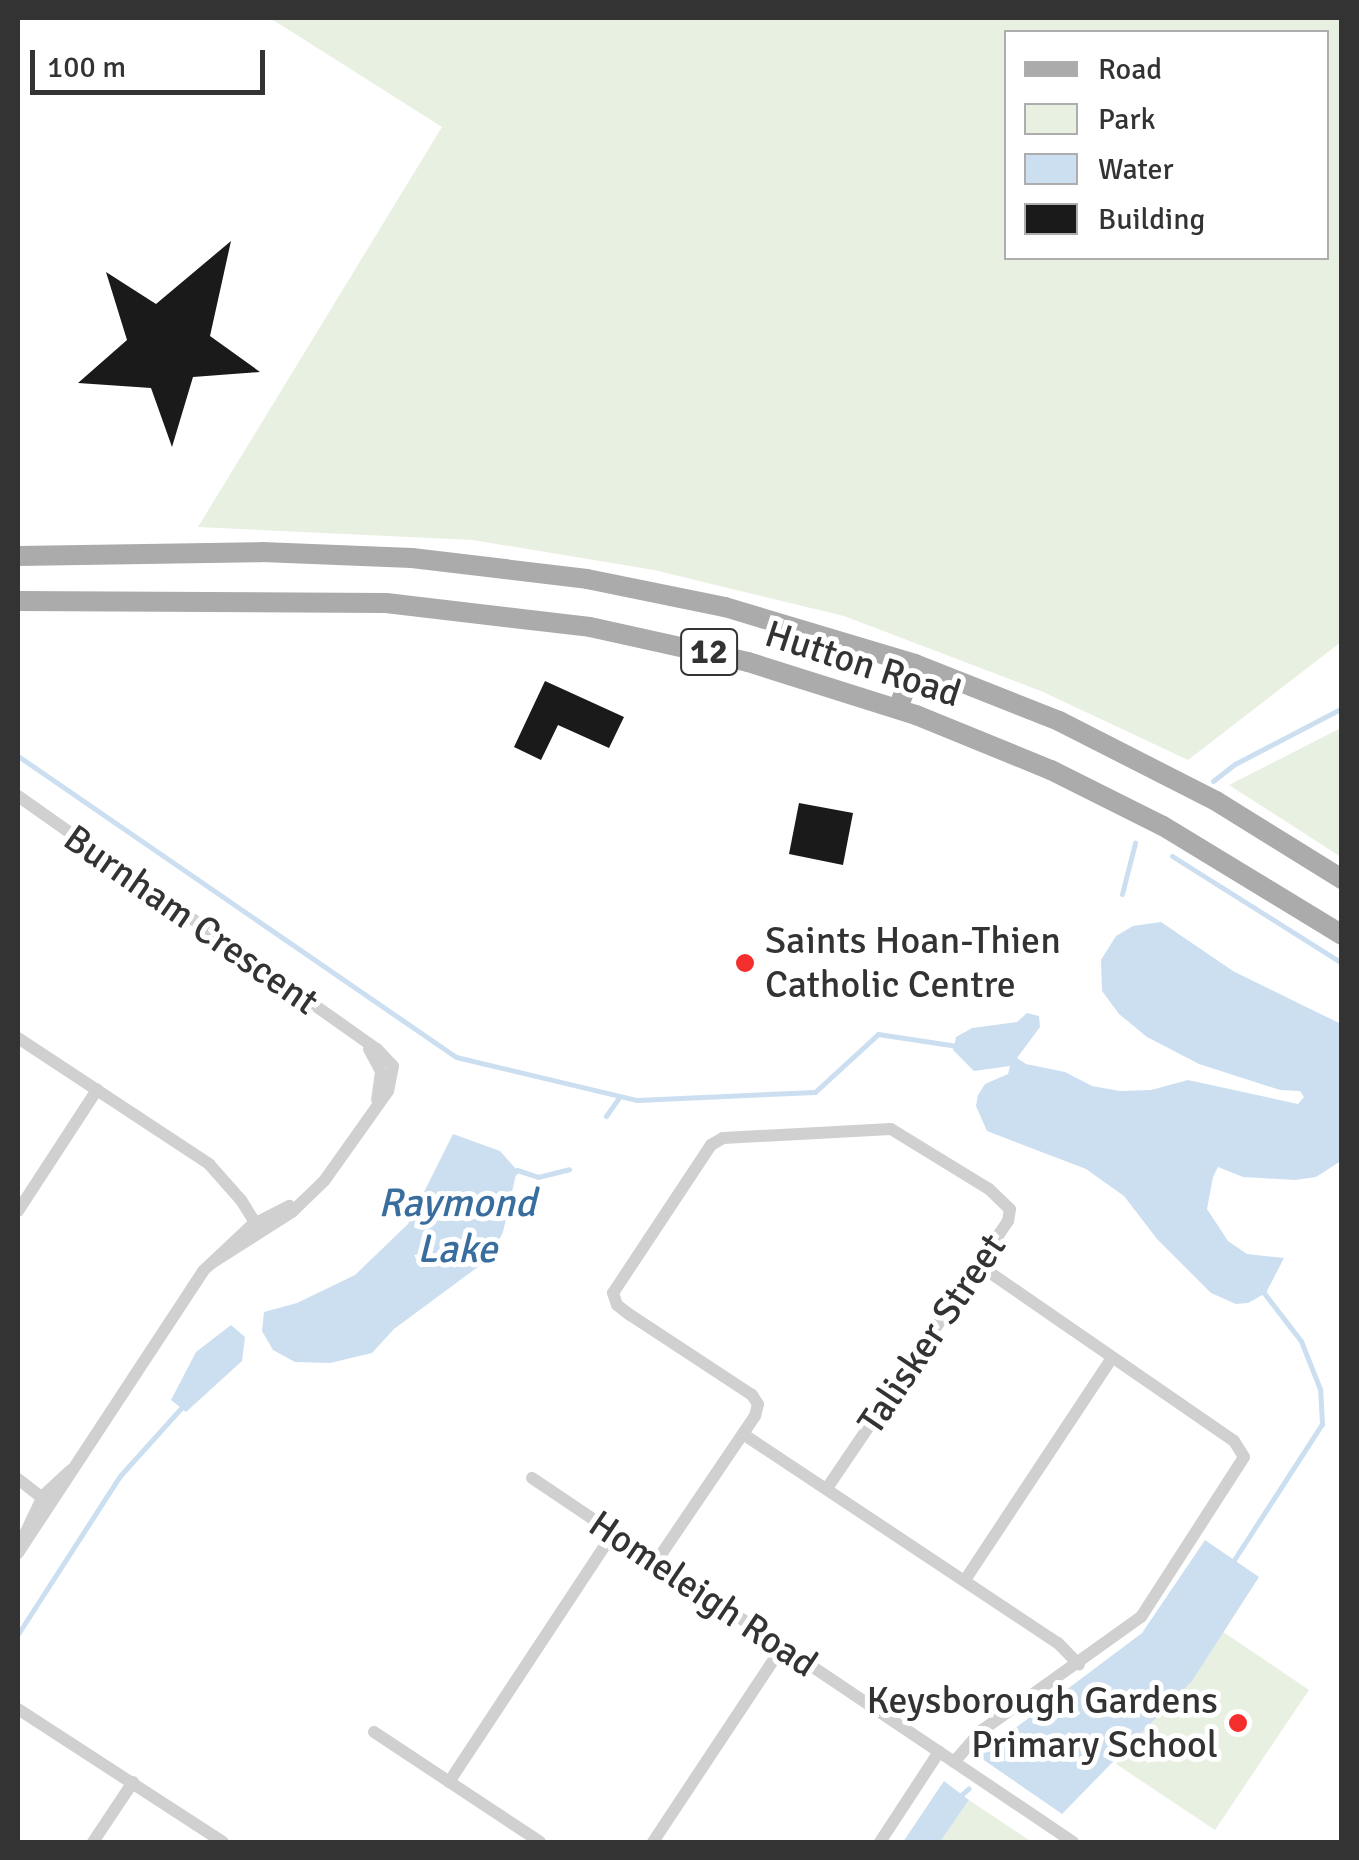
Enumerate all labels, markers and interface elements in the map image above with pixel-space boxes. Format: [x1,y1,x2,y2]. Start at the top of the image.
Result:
scale bar [35,30,270,92]
legend [1004,30,1329,260]
text: 100 m [47,49,126,86]
text: Road [1098,51,1162,88]
text: Park [1098,101,1156,138]
text: Water [1098,151,1174,188]
text: Building [1098,201,1205,238]
street label: Hutton Road [759,611,967,717]
road number: 12 [679,622,739,682]
street label: Burnham Crescent [55,815,327,1025]
place label: Saints Hoan-Thien Catholic Centre [765,918,1061,1008]
marker: Saints Hoan-Thien Catholic Centre [734,952,756,974]
water label: Raymond Lake [378,1179,536,1273]
street label: Talisker Street [848,1225,1016,1443]
street label: Homeleigh Road [580,1501,826,1687]
place label: Keysborough Gardens Primary School [866,1678,1218,1768]
marker: Keysborough Gardens Primary School [1227,1712,1249,1734]

